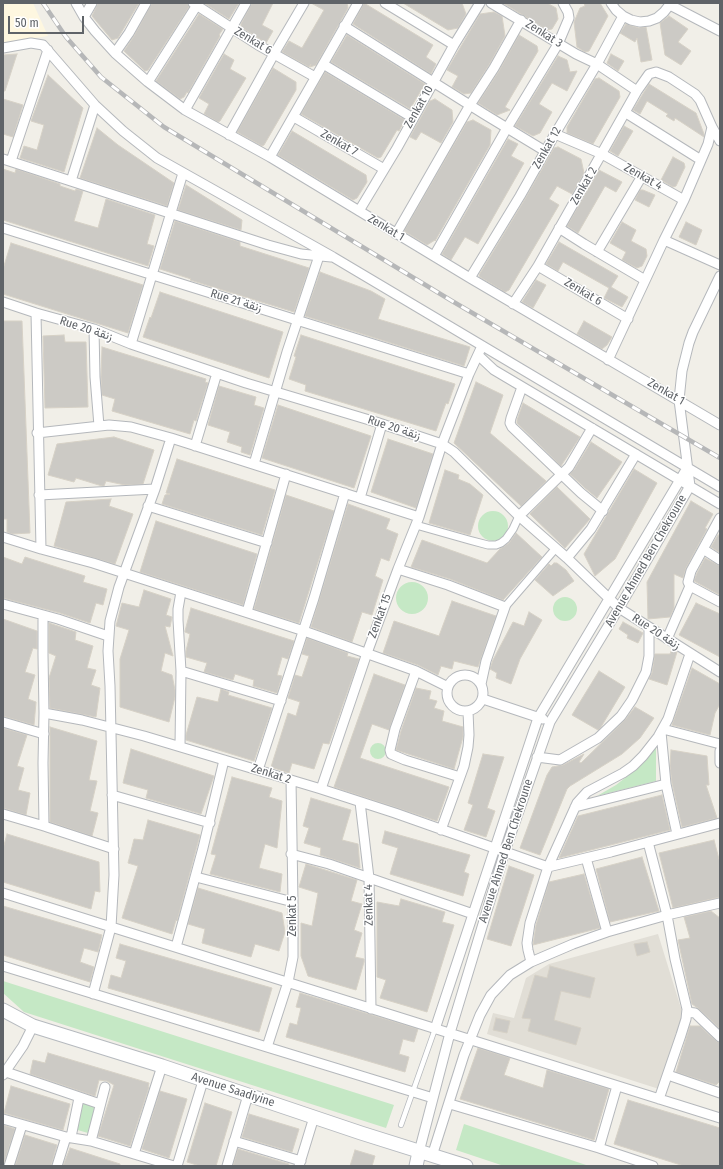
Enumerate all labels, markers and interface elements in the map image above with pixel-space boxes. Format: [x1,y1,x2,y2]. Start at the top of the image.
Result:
scale bar [10,8,86,34]
text: 50 m [15,16,39,30]
street label: Zenkat 3 [523,17,565,51]
street label: Zenkat 6 [231,24,275,58]
street label: Zenkat 10 [401,83,437,131]
street label: Zenkat 12 [530,125,564,171]
street label: Zenkat 7 [318,127,360,159]
street label: Zenkat 4 [621,161,665,193]
street label: Zenkat 2 [568,165,600,207]
street label: Zenkat 1 [365,211,407,245]
street label: Zenkat 6 [561,275,605,309]
street label: Rue 21 زنقة [209,286,263,316]
street label: Rue 20 زنقة [58,314,114,344]
street label: Zenkat 1 [645,376,687,408]
street label: Rue 20 زنقة [366,413,422,443]
street label: Avenue Ahmed Ben Chekroune [602,492,690,630]
street label: Zenkat 15 [365,592,395,640]
street label: Rue 20 زنقة [629,611,683,653]
street label: Zenkat 2 [249,761,293,787]
street label: Avenue Ahmed Ben Chekroune [476,777,536,925]
street label: Zenkat 4 [361,884,377,926]
street label: Zenkat 5 [286,895,300,937]
street label: Avenue Saadiyine [190,1070,276,1110]

